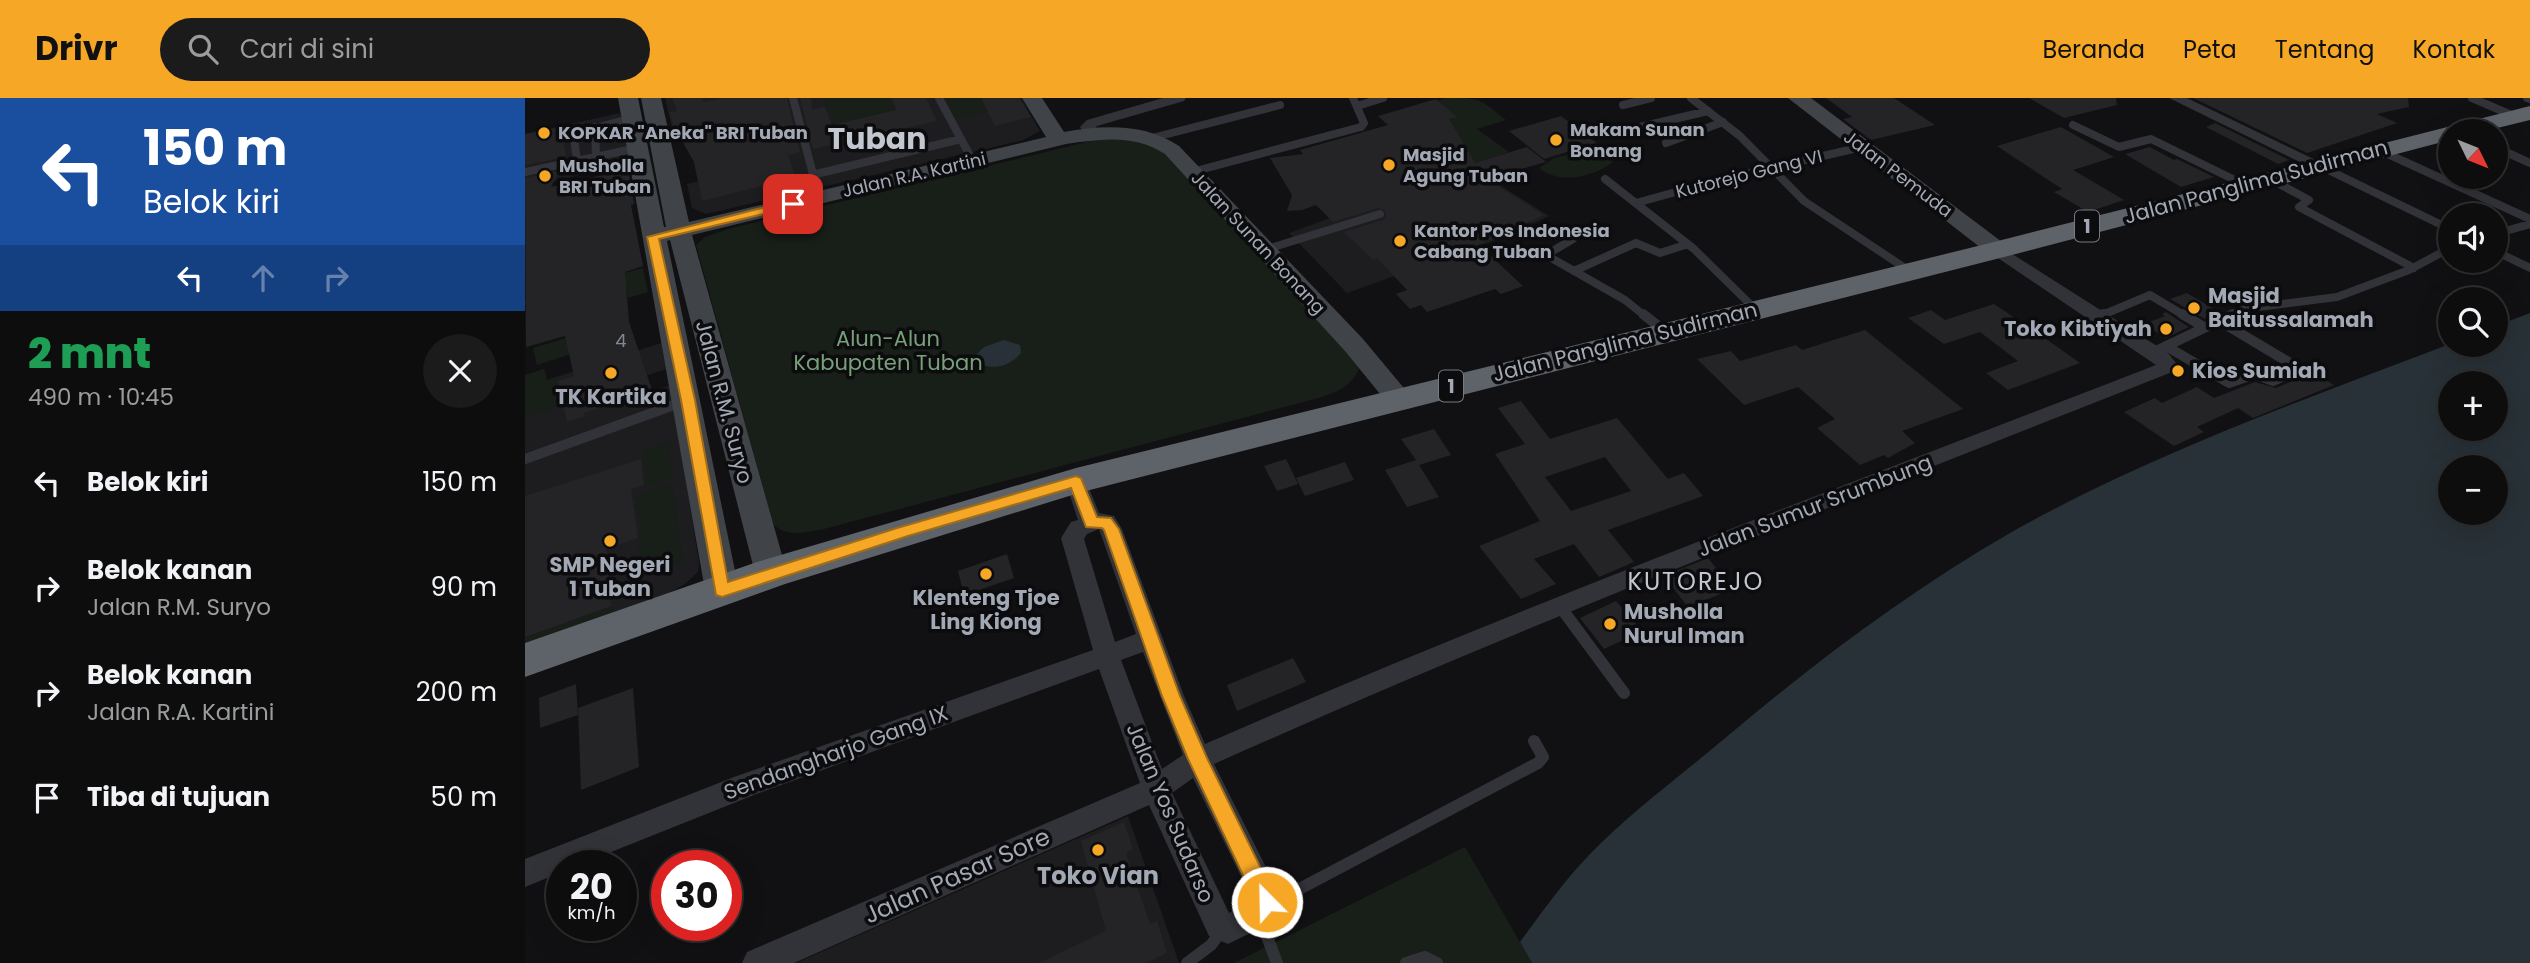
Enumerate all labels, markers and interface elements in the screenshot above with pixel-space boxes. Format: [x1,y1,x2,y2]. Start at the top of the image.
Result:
search box [160,18,650,81]
text: Drivr [35,25,118,72]
icon: search [184,30,222,68]
text: Cari di sini [240,31,374,67]
text: Beranda [2042,33,2145,66]
text: Peta [2183,33,2237,66]
text: Tentang [2275,33,2375,66]
text: Kontak [2413,33,2495,66]
text: 150 m [143,114,288,182]
district label: Tuban [828,117,926,160]
place label: Makam Sunan Bonang [1570,117,1705,163]
north arrow [2438,119,2508,189]
map controls [2438,119,2508,525]
place label: KOPKAR "Aneka" BRI Tuban [558,120,808,145]
street label: Jalan Pemuda [1839,124,1958,223]
marker: KOPKAR "Aneka" BRI Tuban [536,125,552,141]
icon: left [28,126,119,217]
marker: Makam Sunan Bonang [1548,132,1564,148]
street label: Jalan Panglima Sudirman [2121,132,2391,231]
place label: Masjid Agung Tuban [1403,142,1528,188]
street label: Kutorejo Gang VI [1673,143,1825,204]
street label: Jalan R.A. Kartini [840,146,988,203]
place label: Musholla BRI Tuban [559,153,651,199]
marker: Masjid Agung Tuban [1381,157,1397,173]
street label: Jalan Sunan Bonang [1186,166,1331,319]
marker: Musholla BRI Tuban [537,168,553,184]
pin [763,174,823,234]
text: Belok kiri [143,179,280,224]
icon: arrive [774,185,812,223]
button: sound [2438,203,2508,273]
road number: 1 [2075,210,2099,242]
place label: Kantor Pos Indonesia Cabang Tuban [1414,218,1610,264]
marker: Kantor Pos Indonesia Cabang Tuban [1392,233,1408,249]
icon: left [171,259,209,297]
icon: ahead [244,259,282,297]
icon: right [317,259,355,297]
place label: Masjid Baitussalamah [2208,281,2374,334]
button: search [2438,287,2508,357]
street label: Jalan Panglima Sudirman [1490,295,1760,388]
marker: Masjid Baitussalamah [2186,300,2202,316]
place label: Toko Kibtiyah [2004,314,2152,343]
street label: Jalan R.M. Suryo [689,317,760,487]
marker: Toko Kibtiyah [2158,321,2174,337]
text: 2 mnt [28,324,151,383]
park label: Alun-Alun Kabupaten Tuban [793,324,983,377]
house number: 4 [615,328,627,353]
button: close [423,334,497,408]
place label: Kios Sumiah [2192,356,2326,385]
marker: Kios Sumiah [2170,363,2186,379]
marker: TK Kartika [603,365,619,381]
road number: 1 [1439,370,1463,402]
button: + [2438,371,2508,441]
text: 490 m · 10:45 [28,381,174,413]
place label: TK Kartika [555,382,667,411]
street label: Jalan Sumur Srumbung [1694,447,1936,564]
button: − [2438,455,2508,525]
icon: left [28,464,66,502]
text: Belok kiri [87,464,209,500]
text: 150 m [422,464,497,500]
marker: SMP Negeri 1 Tuban [602,533,618,549]
place label: SMP Negeri 1 Tuban [550,550,670,603]
text: Belok kanan [87,552,252,588]
district label: KUTOREJO [1628,565,1764,598]
marker: Klenteng Tjoe Ling Kiong [978,566,994,582]
icon: right [28,569,66,607]
text: 90 m [431,569,497,605]
place label: Klenteng Tjoe Ling Kiong [912,583,1060,636]
text: Jalan R.M. Suryo [87,591,271,623]
place label: Musholla Nurul Iman [1624,597,1745,650]
marker: Musholla Nurul Iman [1602,616,1618,632]
text: Belok kanan [87,657,252,693]
icon: right [28,674,66,712]
text: 200 m [416,674,497,710]
text: Jalan R.A. Kartini [87,696,274,728]
street label: Sendangharjo Gang IX [720,698,952,807]
street label: Jalan Yos Sudarso [1120,719,1221,907]
icon: arrive [28,779,66,817]
text: Tiba di tujuan [87,779,270,815]
text: 50 m [431,779,497,815]
street label: Jalan Pasar Sore [859,820,1055,931]
marker: Toko Vian [1090,842,1106,858]
speed limit sign: 30 [651,850,742,941]
place label: Toko Vian [1037,859,1159,892]
text: 20 [570,862,613,911]
position arrow [1230,865,1304,939]
text: km/h [568,900,615,925]

